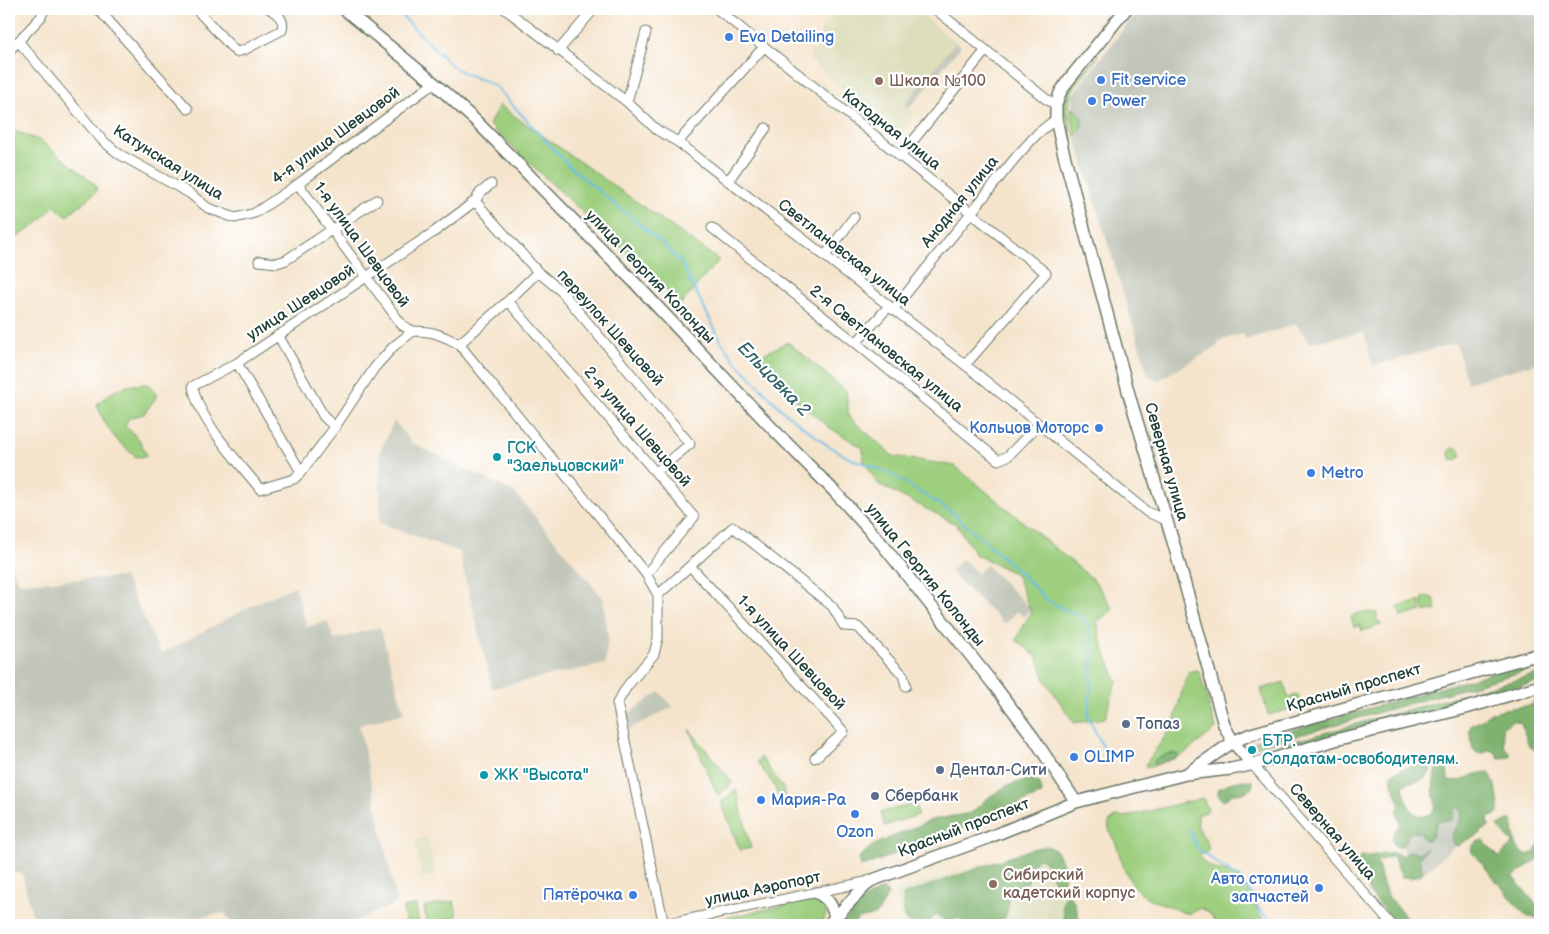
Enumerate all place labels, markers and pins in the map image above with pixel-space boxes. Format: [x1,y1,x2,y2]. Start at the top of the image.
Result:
place label: Eva Detailing [739,28,834,47]
marker: Eva Detailing [723,31,735,43]
place label: Fit service [1111,71,1187,90]
place label: Школа №100 [889,72,986,91]
marker: Fit service [1095,74,1107,86]
marker: Школа №100 [873,75,885,87]
place label: Power [1102,92,1147,111]
marker: Power [1086,95,1098,107]
place label: Кольцов Моторс [969,419,1089,438]
marker: Кольцов Моторс [1093,422,1105,434]
place label: ГСК "Заельцовский" [507,439,624,476]
marker: ГСК "Заельцовский" [491,451,503,463]
place label: Metro [1321,464,1364,483]
marker: Metro [1305,467,1317,479]
place label: Топаз [1136,715,1180,734]
marker: Топаз [1120,718,1132,730]
place label: БТР. Солдатам-освободителям. [1262,732,1459,769]
marker: БТР. Солдатам-освободителям. [1246,744,1258,756]
place label: OLIMP [1084,748,1134,767]
marker: OLIMP [1068,751,1080,763]
place label: Дентал-Сити [950,761,1047,780]
marker: Дентал-Сити [934,764,946,776]
place label: ЖК "Высота" [494,766,589,785]
marker: ЖК "Высота" [478,769,490,781]
place label: Сбербанк [885,787,959,806]
marker: Сбербанк [869,790,881,802]
place label: Мария-Ра [771,791,847,810]
marker: Мария-Ра [755,794,767,806]
marker: Ozon [849,808,861,820]
place label: Ozon [836,823,874,842]
place label: Сибирский кадетский корпус [1003,866,1135,903]
place label: Авто столица запчастей [1210,870,1310,907]
marker: Сибирский кадетский корпус [987,878,999,890]
marker: Авто столица запчастей [1313,882,1325,894]
place label: Пятёрочка [543,886,624,905]
marker: Пятёрочка [627,889,639,901]

